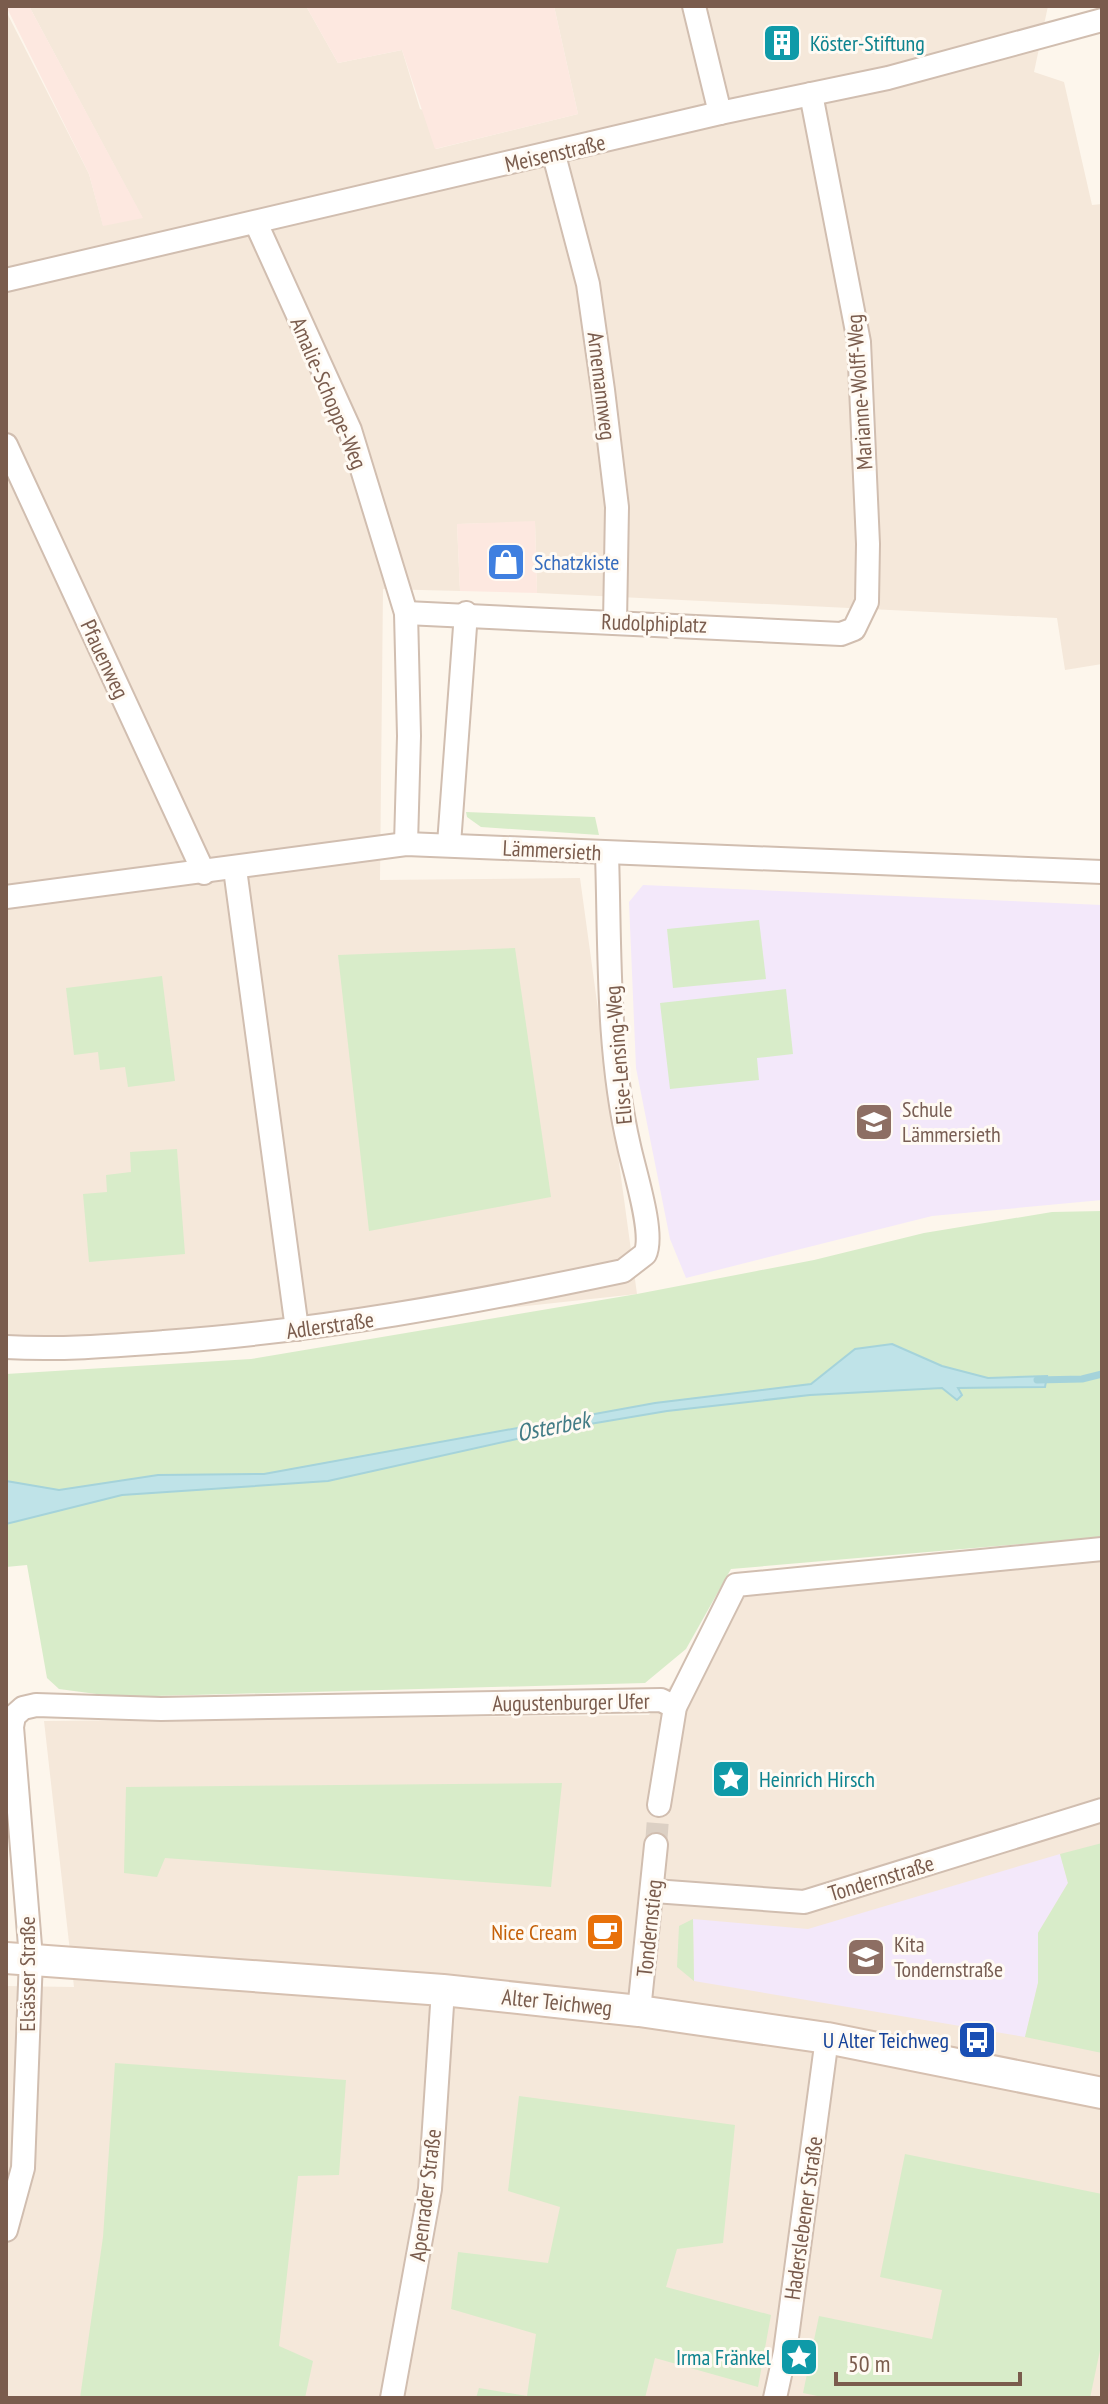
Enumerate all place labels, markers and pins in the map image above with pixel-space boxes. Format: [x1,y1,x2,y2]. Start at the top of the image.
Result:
building icon: Köster-Stiftung [761,22,803,64]
place label: Köster-Stiftung [810,29,925,57]
shop icon: Schatzkiste [485,541,527,583]
place label: Schatzkiste [534,548,619,576]
place label: Schule Lämmersieth [902,1095,1001,1148]
school or university icon: Schule Lämmersieth [853,1101,895,1143]
place icon: Heinrich Hirsch [710,1758,752,1800]
place label: Heinrich Hirsch [759,1765,875,1793]
cafe icon: Nice Cream [584,1911,626,1953]
place label: Nice Cream [491,1918,577,1946]
place label: Kita Tondernstraße [894,1930,1003,1983]
school or university icon: Kita Tondernstraße [845,1936,887,1978]
bus stop icon: U Alter Teichweg [956,2019,998,2061]
place label: U Alter Teichweg [823,2026,949,2054]
place icon: Irma Fränkel [778,2336,820,2378]
place label: Irma Fränkel [676,2343,772,2371]

